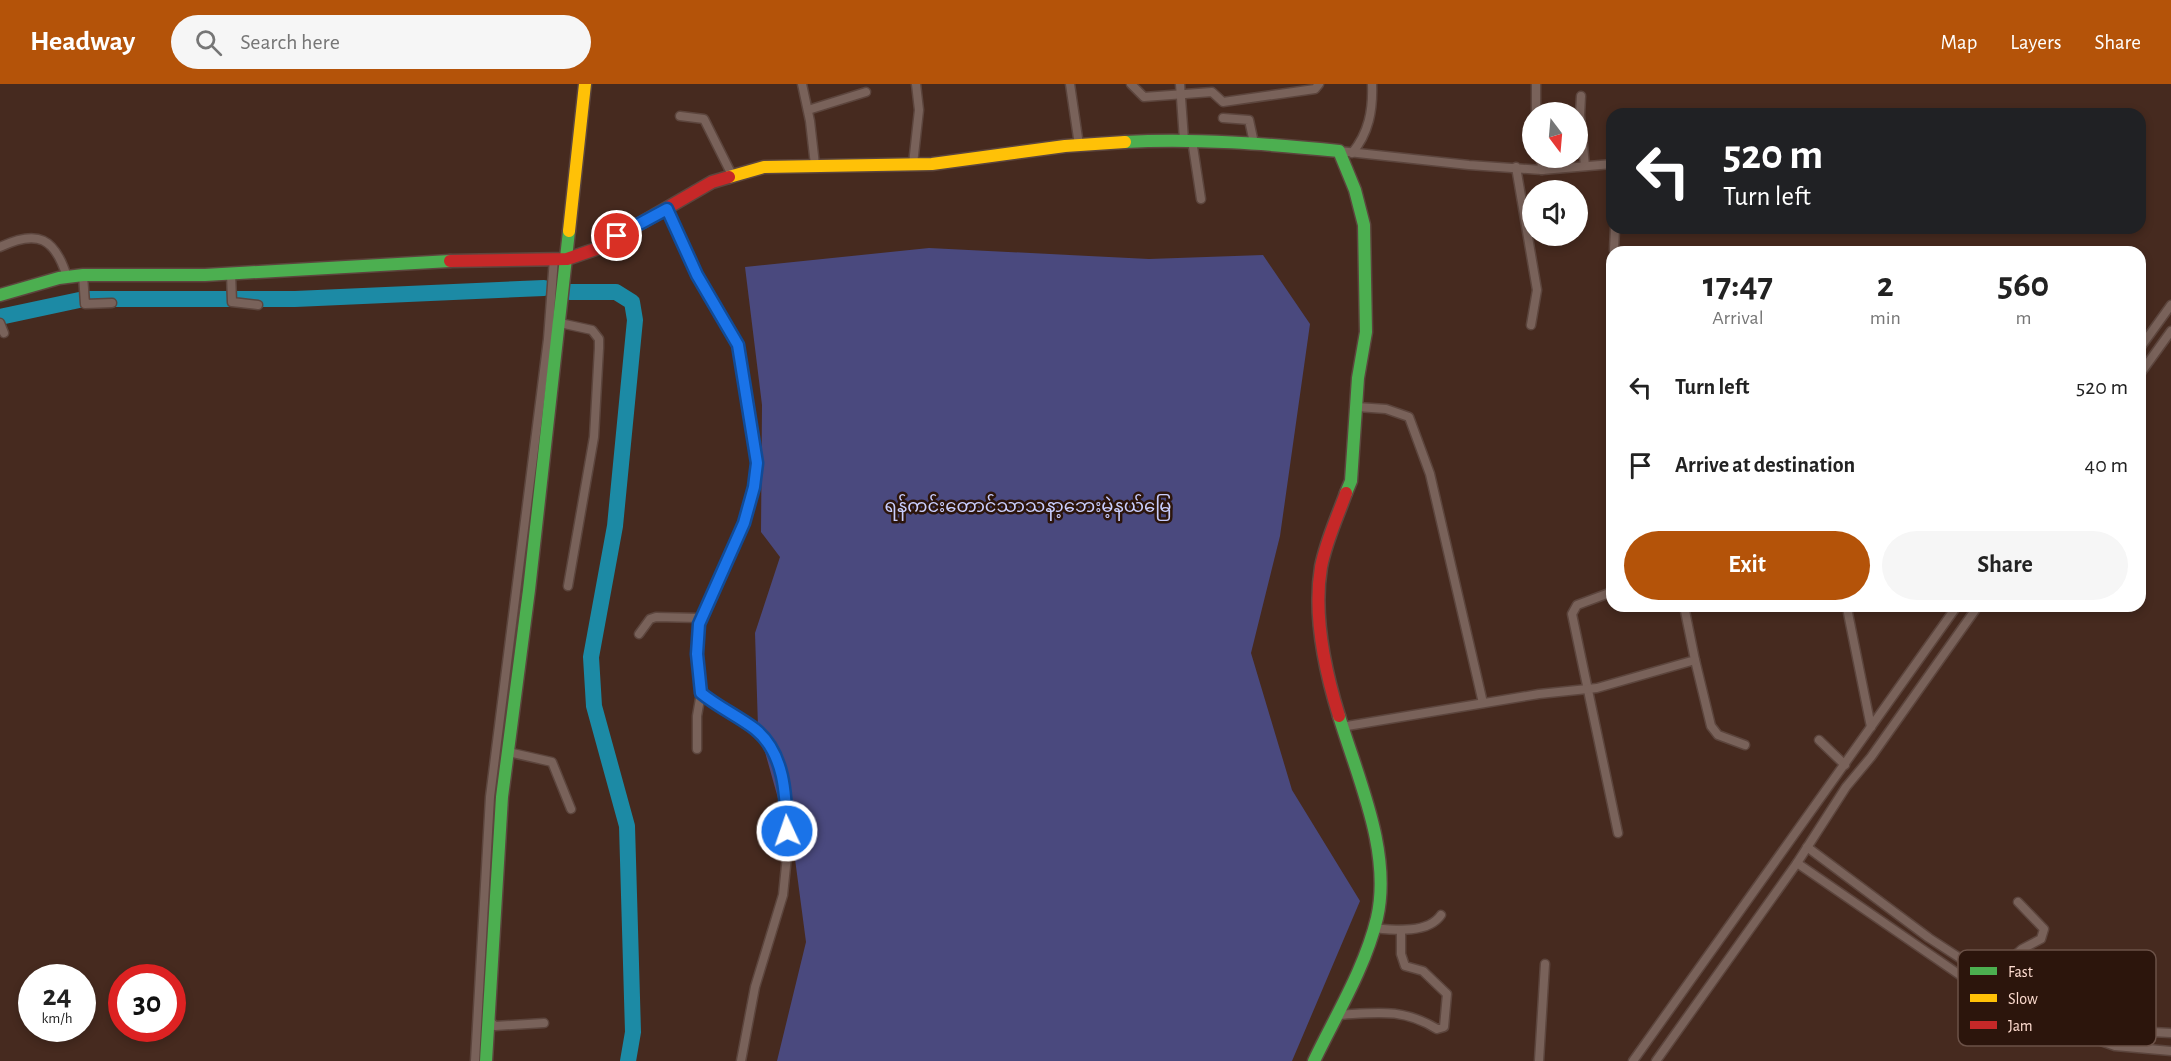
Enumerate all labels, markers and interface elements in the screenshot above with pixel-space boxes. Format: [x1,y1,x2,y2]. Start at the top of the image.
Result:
search box [171,15,591,69]
icon: search [192,26,225,59]
text: Headway [30,28,135,56]
text: Search here [240,31,340,53]
text: Map [1941,32,1977,53]
text: Layers [2010,32,2061,53]
text: Share [2094,32,2141,53]
north arrow [1522,102,1588,168]
map controls [1522,102,1588,246]
icon: left [1624,132,1702,210]
text: 520 m [1723,134,1823,176]
button: sound [1522,180,1588,246]
text: Turn left [1723,183,1811,210]
pin [591,210,642,261]
icon: arrive [600,219,633,252]
text: 17:47 [1703,267,1773,303]
text: 2 [1877,267,1894,303]
text: 560 [1998,267,2049,303]
text: Arrival [1712,308,1764,328]
text: min [1870,308,1901,328]
text: m [2015,308,2031,328]
icon: left [1624,371,1657,404]
text: Turn left [1675,376,1749,398]
text: 520 m [2076,376,2128,398]
icon: arrive [1624,449,1657,482]
text: Arrive at destination [1675,454,1855,476]
text: 40 m [2085,454,2128,476]
park label: ရန်ကင်းတောင်သာသနာ့ဘေးမဲ့နယ်မြေ [885,493,1171,521]
button: Exit [1624,531,1870,600]
button: Share [1882,531,2128,600]
position arrow [755,799,819,863]
legend [1958,950,2156,1046]
speed limit sign: 30 [108,964,186,1042]
text: Fast [2008,964,2033,980]
text: 24 [42,981,72,1011]
text: Slow [2008,991,2038,1007]
text: km/h [42,1011,72,1026]
text: Jam [2008,1018,2033,1034]

